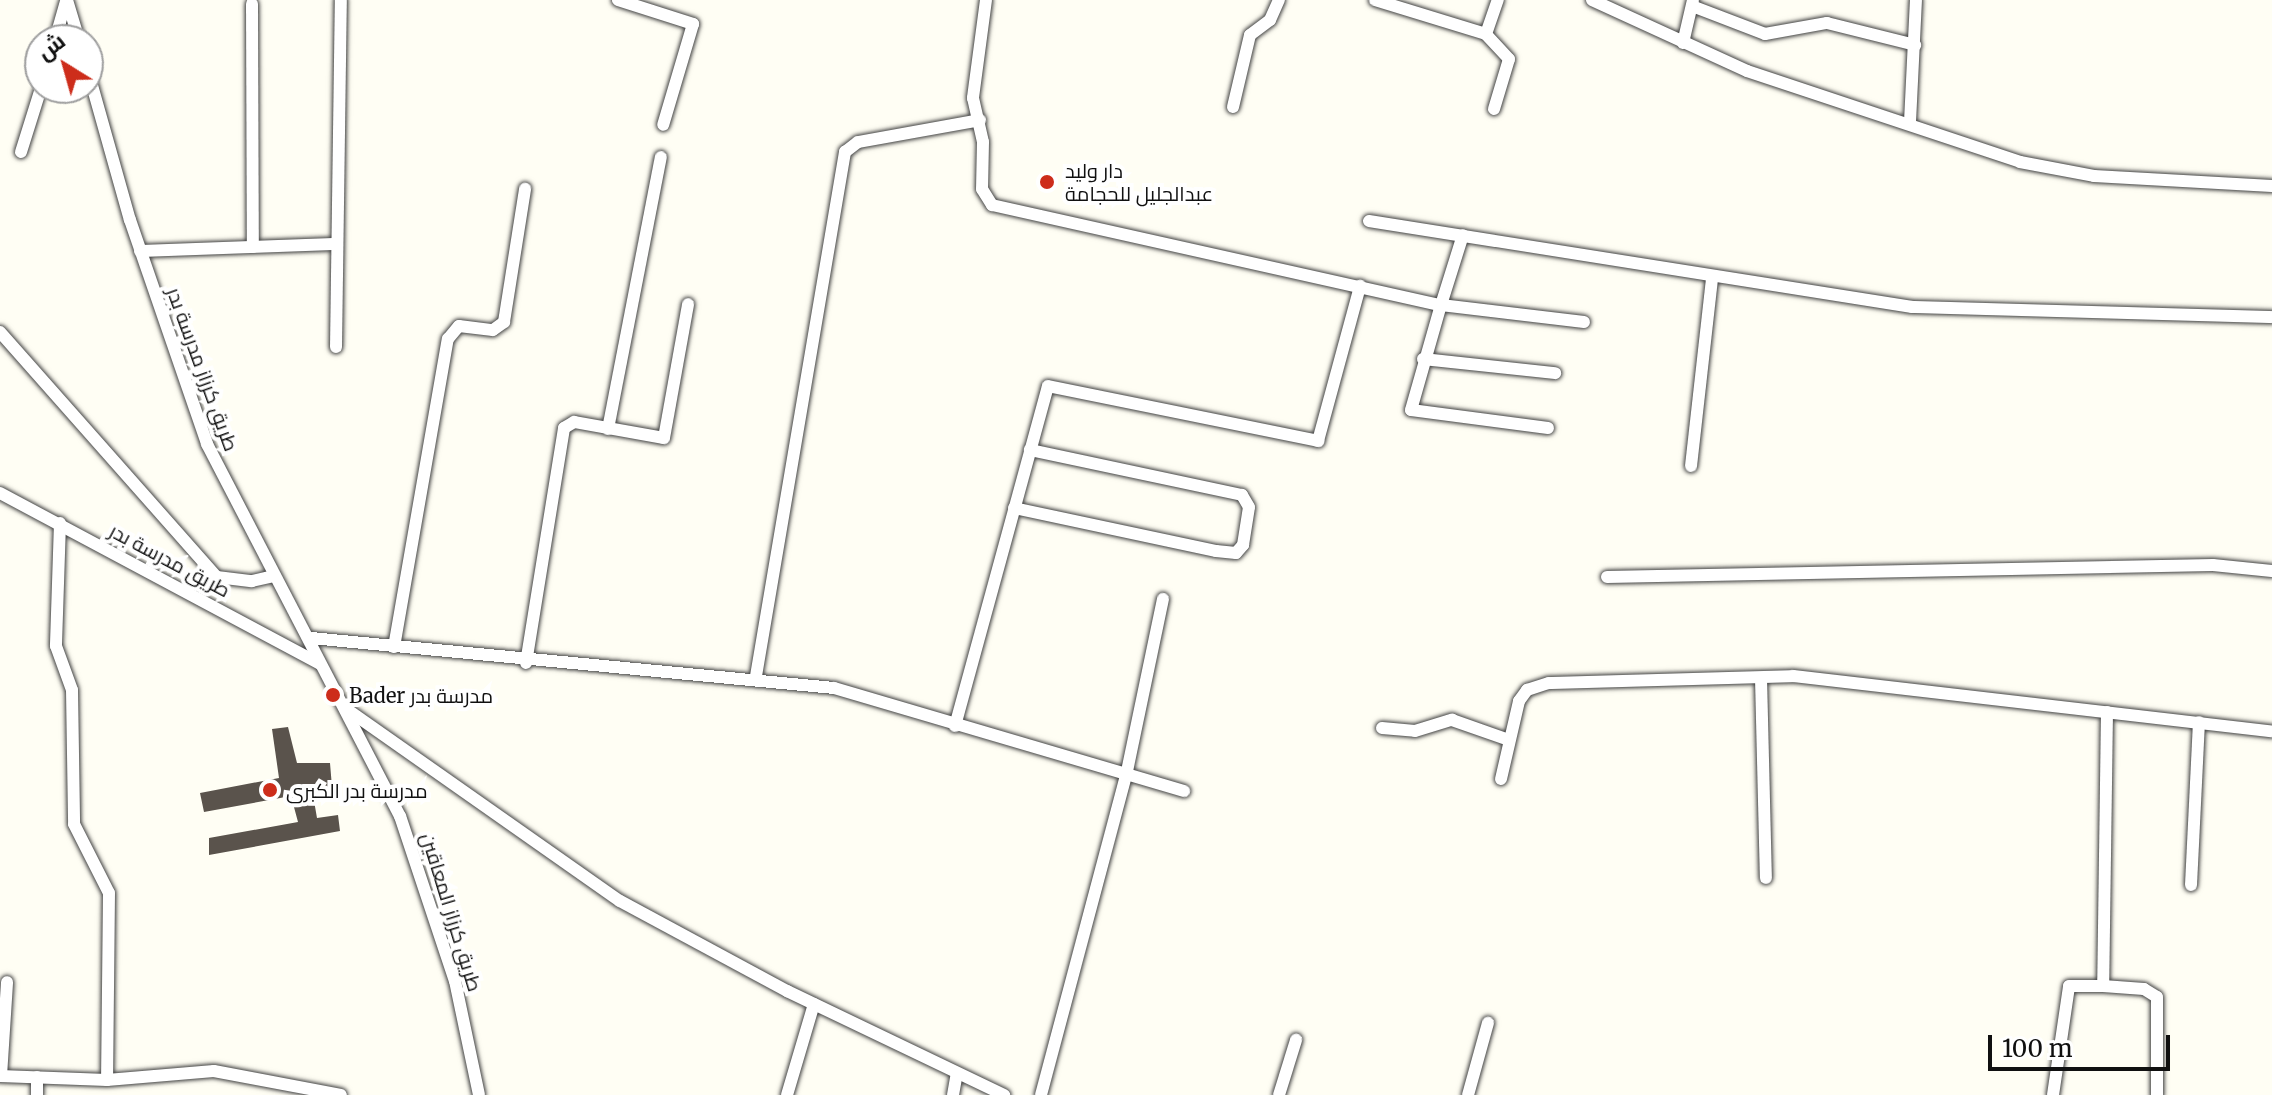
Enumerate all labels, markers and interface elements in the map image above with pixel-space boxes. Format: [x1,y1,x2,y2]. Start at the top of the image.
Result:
north arrow [24,24,104,104]
text: ش [31,27,70,66]
place label: دار وليد عبدالجليل للحجامة [1065,158,1213,205]
marker: دار وليد عبدالجليل للحجامة [1036,171,1058,193]
street label: طريق كرزاز مدرسة بدر [162,284,244,454]
street label: طريق مدرسة بدر [105,518,235,602]
place label: Bader مدرسة بدر [349,683,493,707]
marker: Bader مدرسة بدر [324,686,342,704]
place label: مدرسة بدر الكبرى [286,778,428,802]
marker: مدرسة بدر الكبرى [261,781,279,799]
street label: طريق كرزاز المعاقين [416,830,488,994]
scale bar [1992,1019,2174,1069]
text: 100 m [2002,1033,2072,1064]

